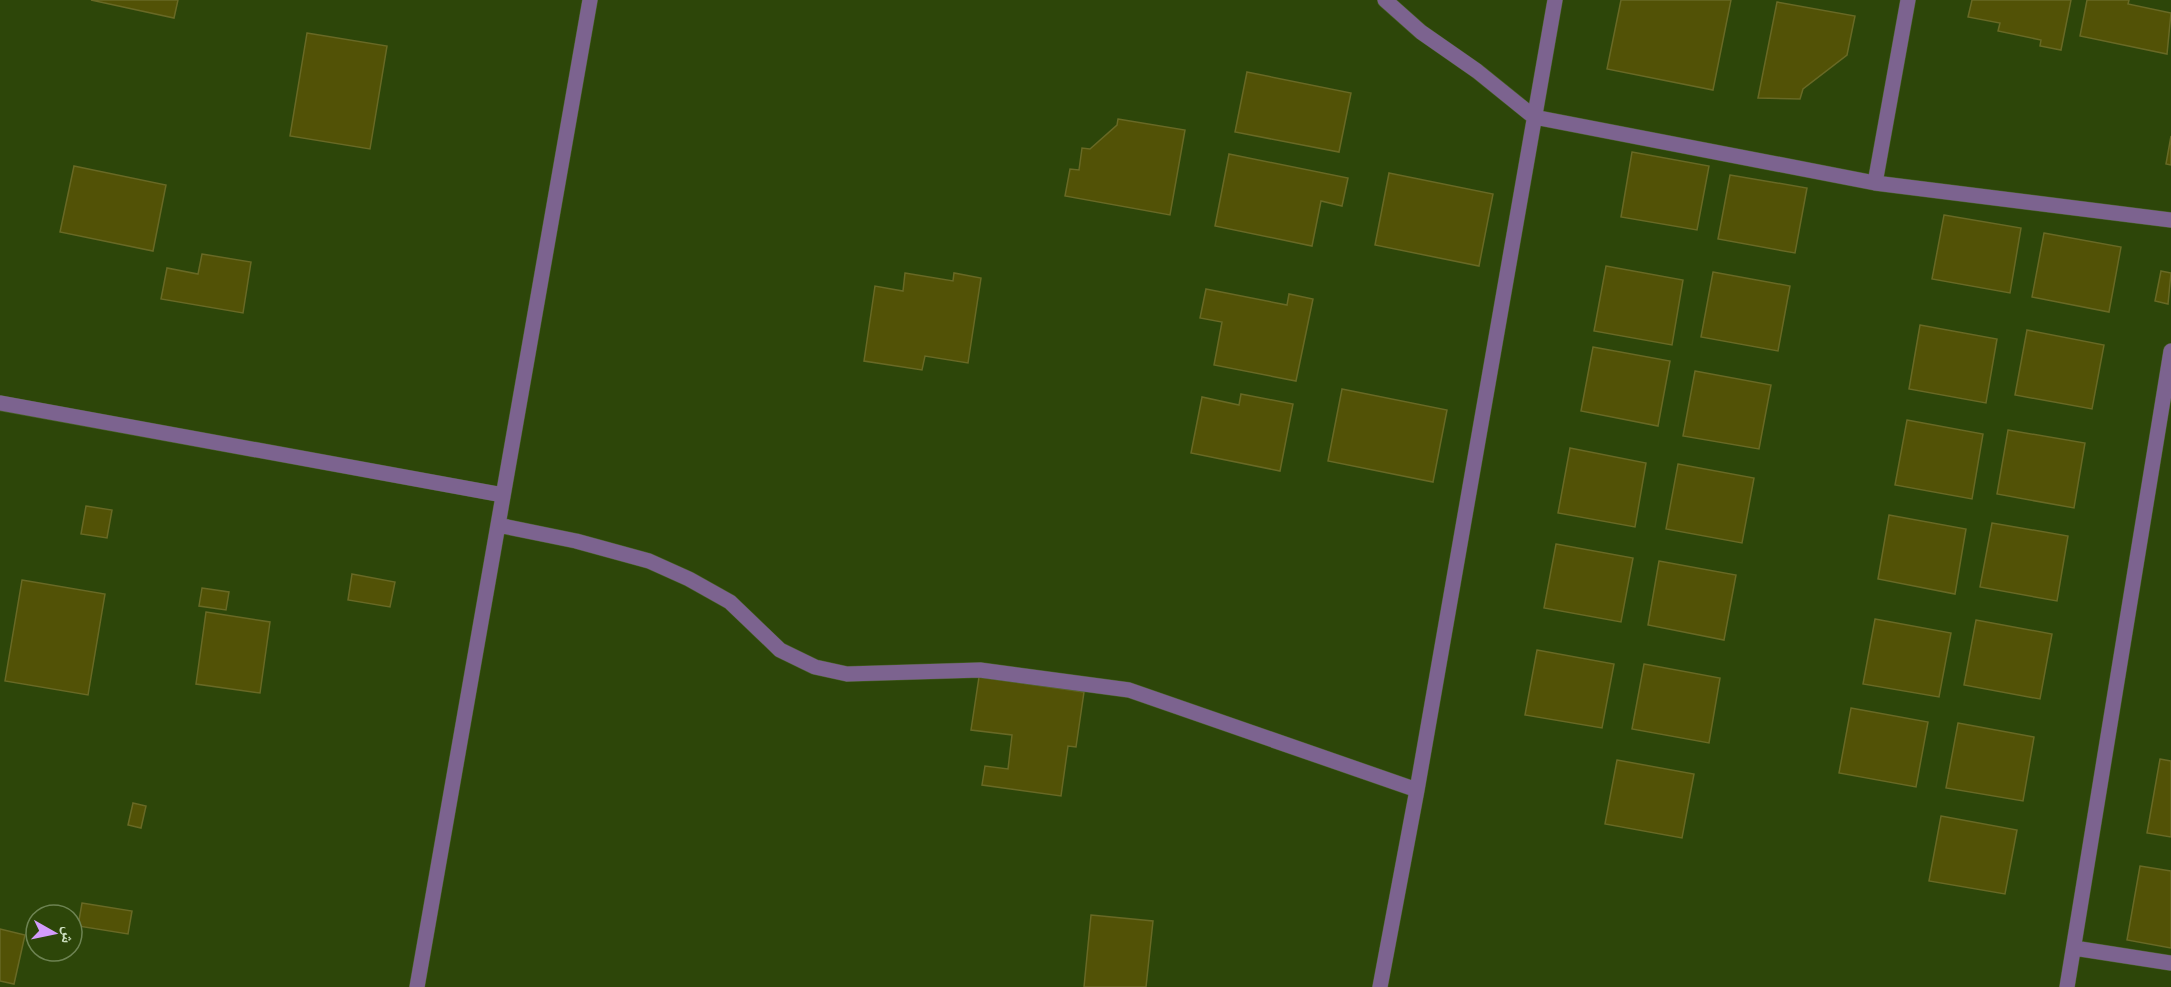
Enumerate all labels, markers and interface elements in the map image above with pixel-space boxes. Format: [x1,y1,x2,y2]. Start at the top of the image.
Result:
north arrow [24,903,84,963]
text: ش [58,925,78,945]

